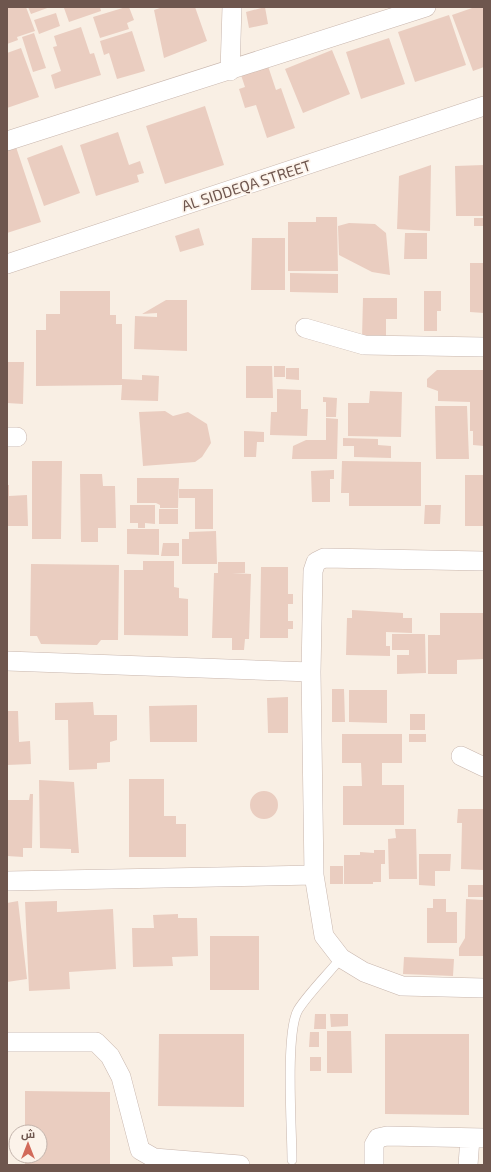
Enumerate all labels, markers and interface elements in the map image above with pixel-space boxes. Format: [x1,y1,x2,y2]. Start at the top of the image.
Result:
street label: AL SIDDEQA STREET [179,156,313,215]
north arrow [8,1124,48,1164]
text: ش [21,1127,35,1141]

